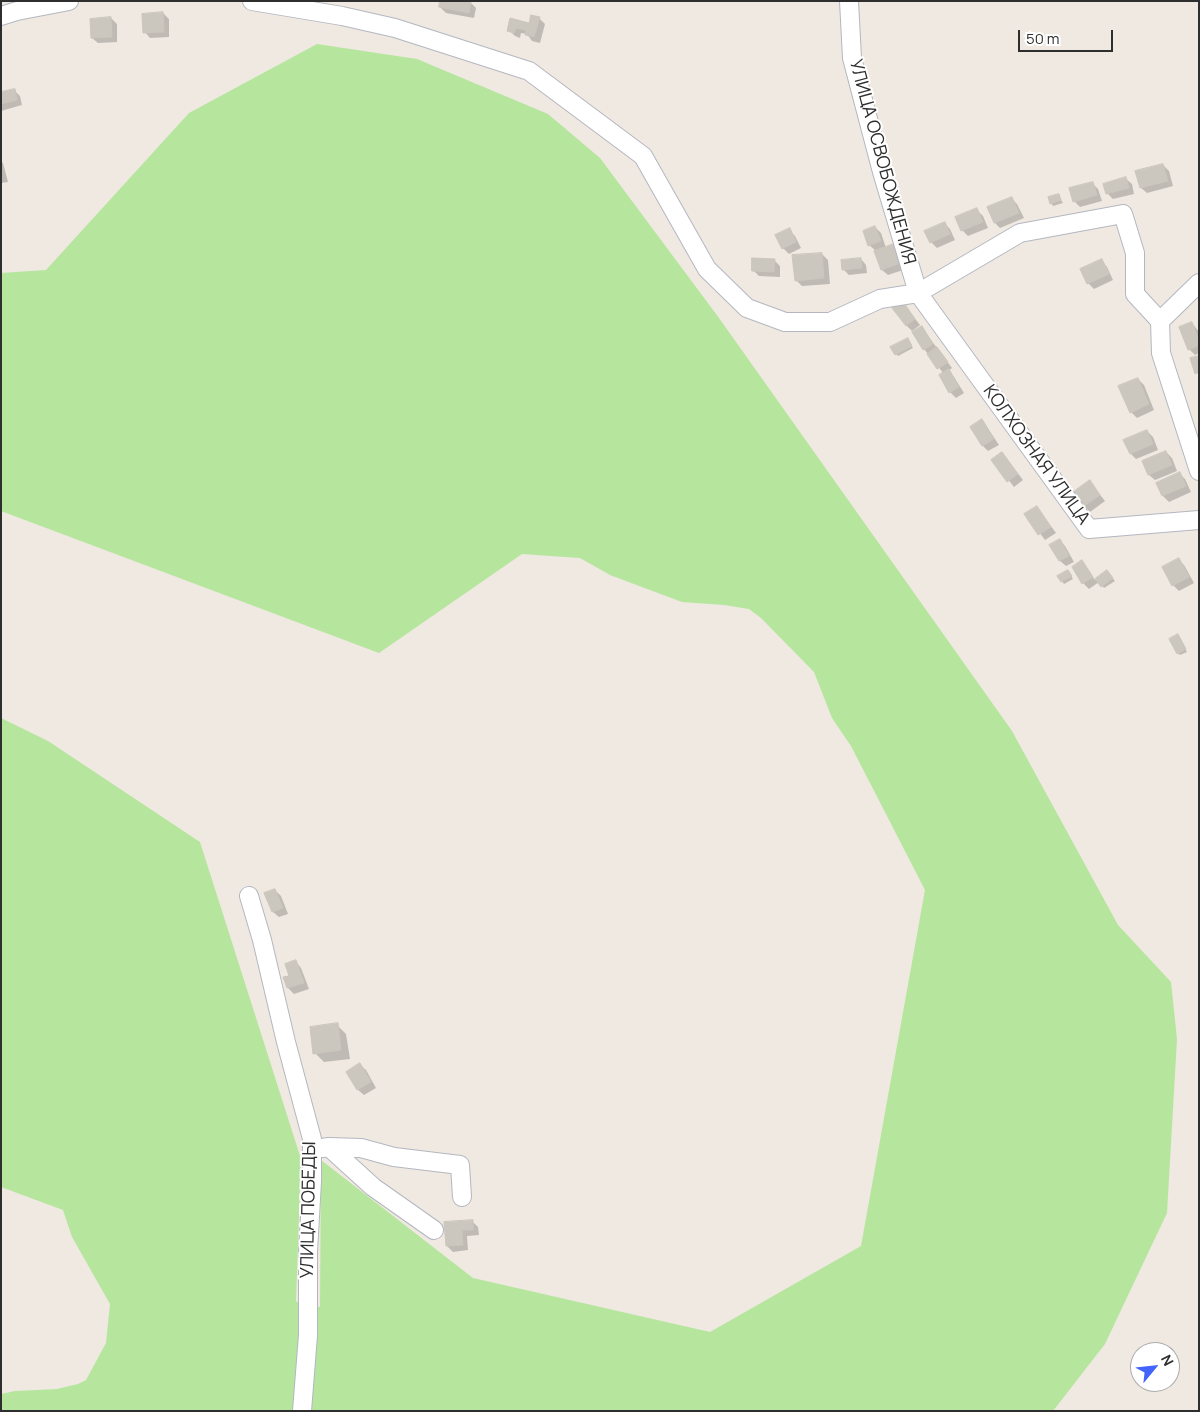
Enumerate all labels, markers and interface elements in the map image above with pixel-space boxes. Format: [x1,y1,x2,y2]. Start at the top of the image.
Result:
scale bar [1020,20,1115,52]
text: 50 m [1026,28,1060,49]
street label: УЛИЦА ОСВОБОЖДЕНИЯ [844,57,920,267]
street label: КОЛХОЗНАЯ УЛИЦА [978,381,1094,529]
street label: УЛИЦА ПОБЕДЫ [297,1141,321,1279]
north arrow [1130,1342,1180,1392]
text: N [1157,1351,1179,1369]

